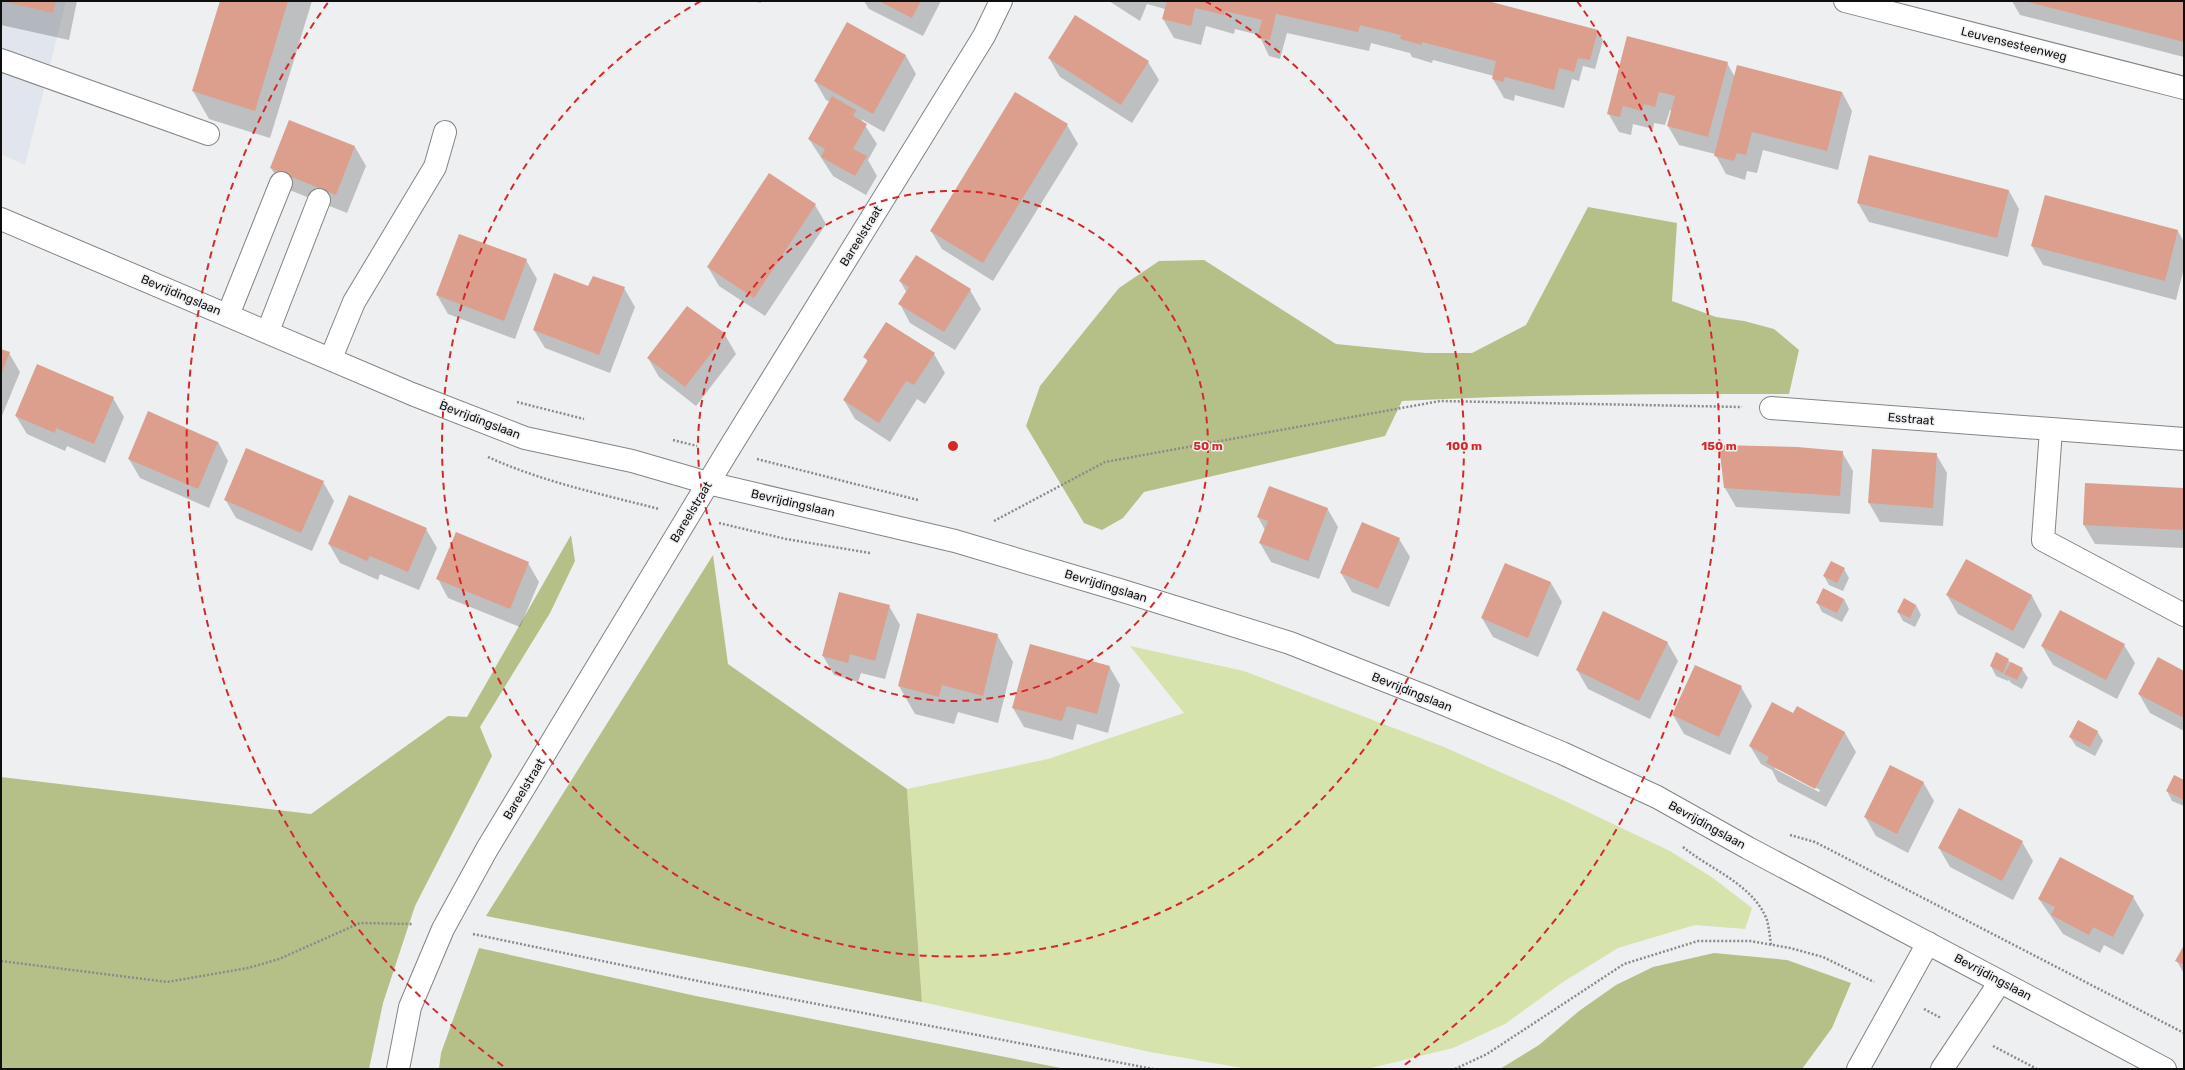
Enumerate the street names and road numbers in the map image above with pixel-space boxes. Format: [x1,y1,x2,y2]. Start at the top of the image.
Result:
street label: Leuvensesteenweg [1960,24,2068,64]
street label: Bareelstraat [837,203,885,269]
street label: Bevrijdingslaan [139,272,223,318]
street label: Bevrijdingslaan [437,398,523,442]
street label: Esstraat [1887,410,1935,428]
street label: Bareelstraat [667,479,715,545]
street label: Bevrijdingslaan [750,487,836,519]
street label: Bevrijdingslaan [1063,567,1149,605]
street label: Bevrijdingslaan [1370,669,1454,715]
street label: Bareelstraat [500,756,548,822]
street label: Bevrijdingslaan [1666,798,1748,852]
street label: Bevrijdingslaan [1952,951,2034,1003]

